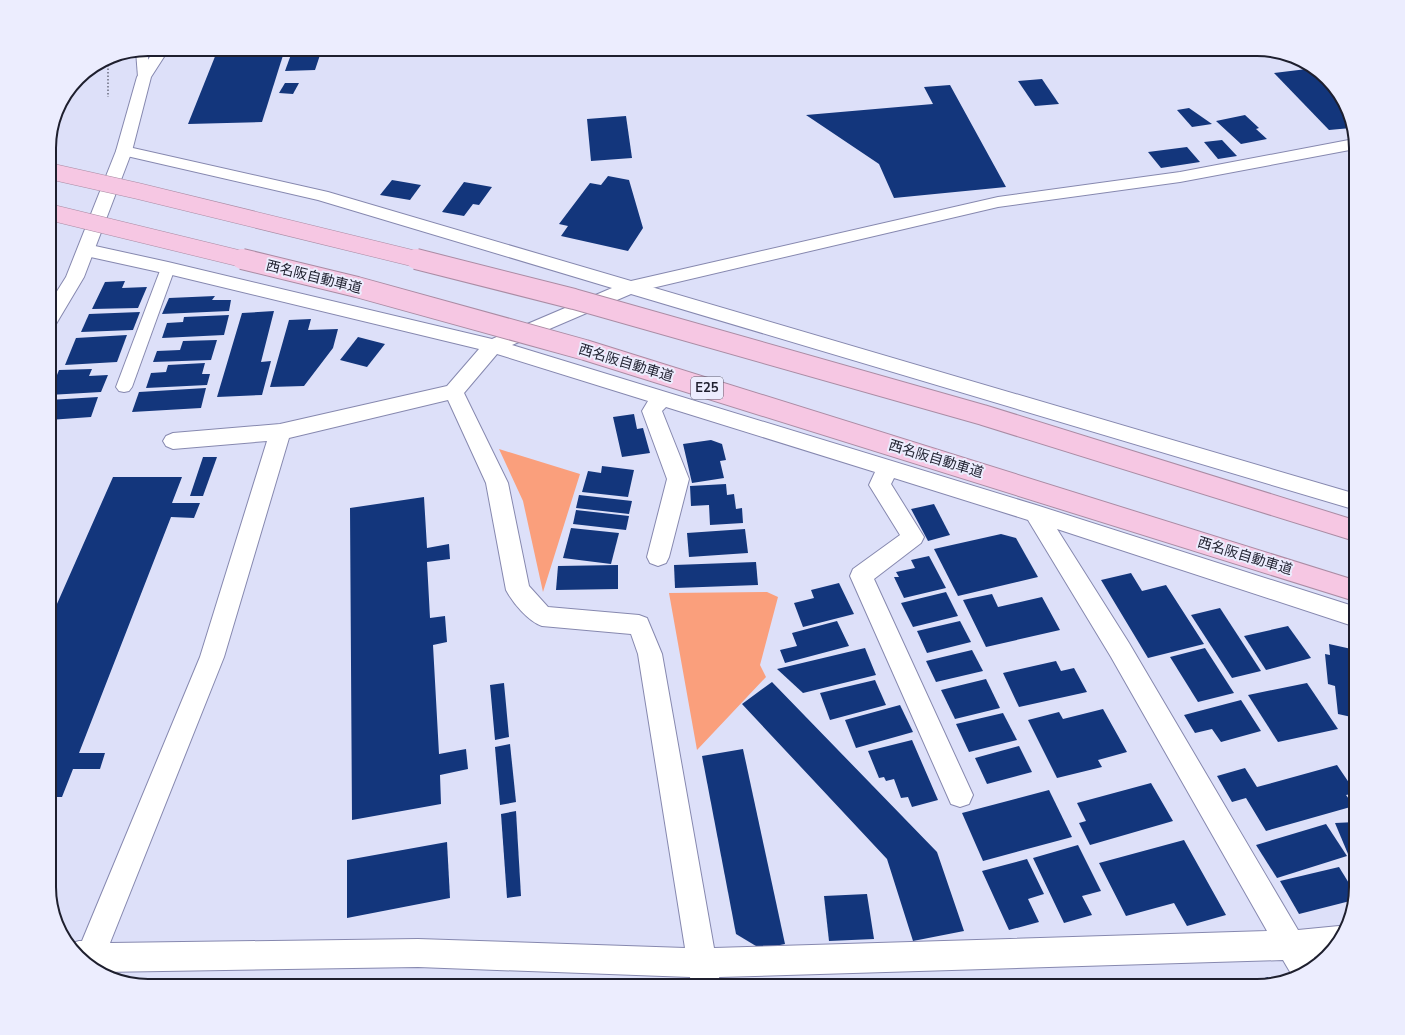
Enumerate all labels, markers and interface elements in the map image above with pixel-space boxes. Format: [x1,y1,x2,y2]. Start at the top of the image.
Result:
street label: 西名阪自動車道 [264,256,364,298]
street label: 西名阪自動車道 [576,340,676,386]
road number: E25 [691,377,723,399]
street label: 西名阪自動車道 [886,436,986,482]
street label: 西名阪自動車道 [1195,533,1295,579]

